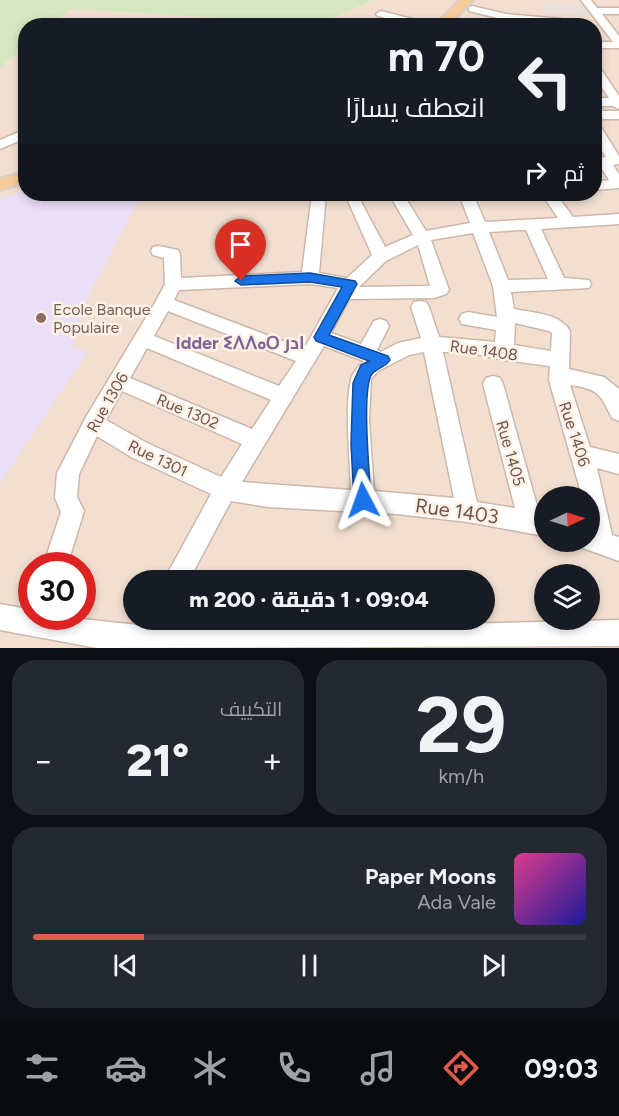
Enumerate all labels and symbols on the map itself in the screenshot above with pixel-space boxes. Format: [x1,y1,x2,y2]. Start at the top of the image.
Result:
pin [215,219,266,281]
place label: Ecole Banque Populaire [53,300,151,337]
marker: Ecole Banque Populaire [34,311,48,325]
district label: Idder ⵉⴷⴷⴰⵔ ادر [175,332,305,354]
street label: Rue 1408 [449,336,519,365]
street label: Rue 1306 [83,369,132,436]
street label: Rue 1302 [154,390,222,433]
street label: Rue 1406 [555,399,594,469]
street label: Rue 1405 [492,418,529,488]
street label: Rue 1301 [125,436,191,481]
position arrow [331,468,395,532]
north arrow [534,486,600,552]
street label: Rue 1403 [414,493,500,529]
speed limit sign: 30 [18,552,96,630]

